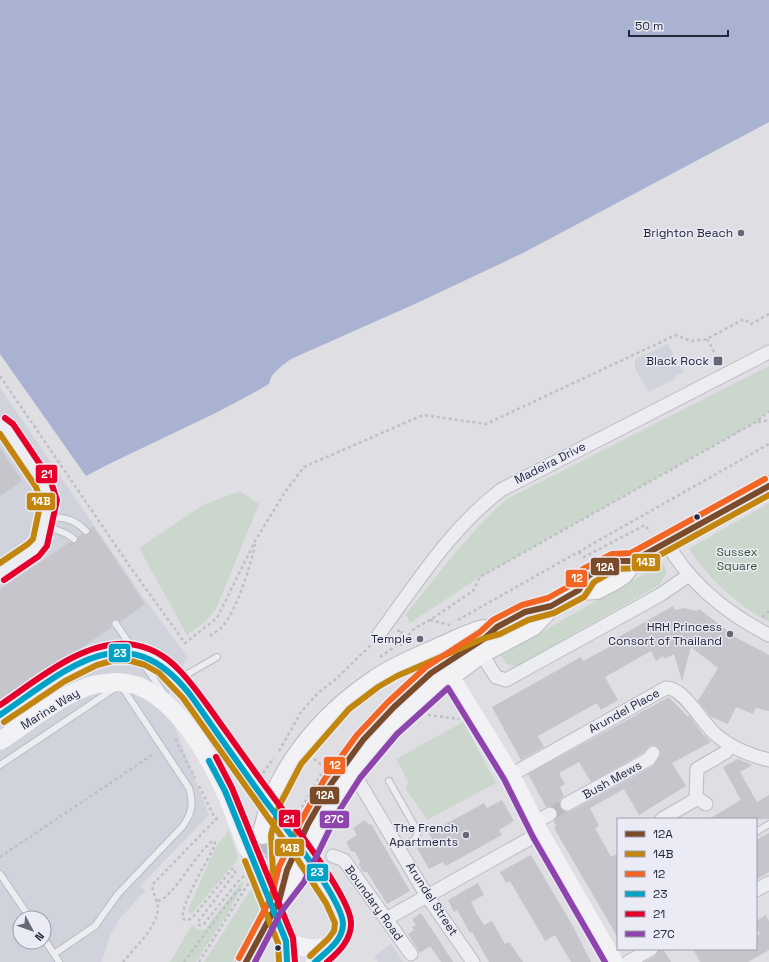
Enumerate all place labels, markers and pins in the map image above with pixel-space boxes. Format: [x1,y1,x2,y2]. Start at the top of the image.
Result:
place label: Brighton Beach [643,225,733,241]
marker: Brighton Beach [736,228,746,238]
place label: Black Rock [646,353,710,369]
marker: Black Rock [712,355,724,367]
unlabelled marker [692,512,702,522]
place label: HRH Princess Consort of Thailand [608,619,722,649]
marker: HRH Princess Consort of Thailand [725,629,735,639]
place label: Temple [371,631,412,647]
marker: Temple [415,634,425,644]
place label: The French Apartments [389,820,458,850]
marker: The French Apartments [461,830,471,840]
unlabelled marker [273,943,283,953]

